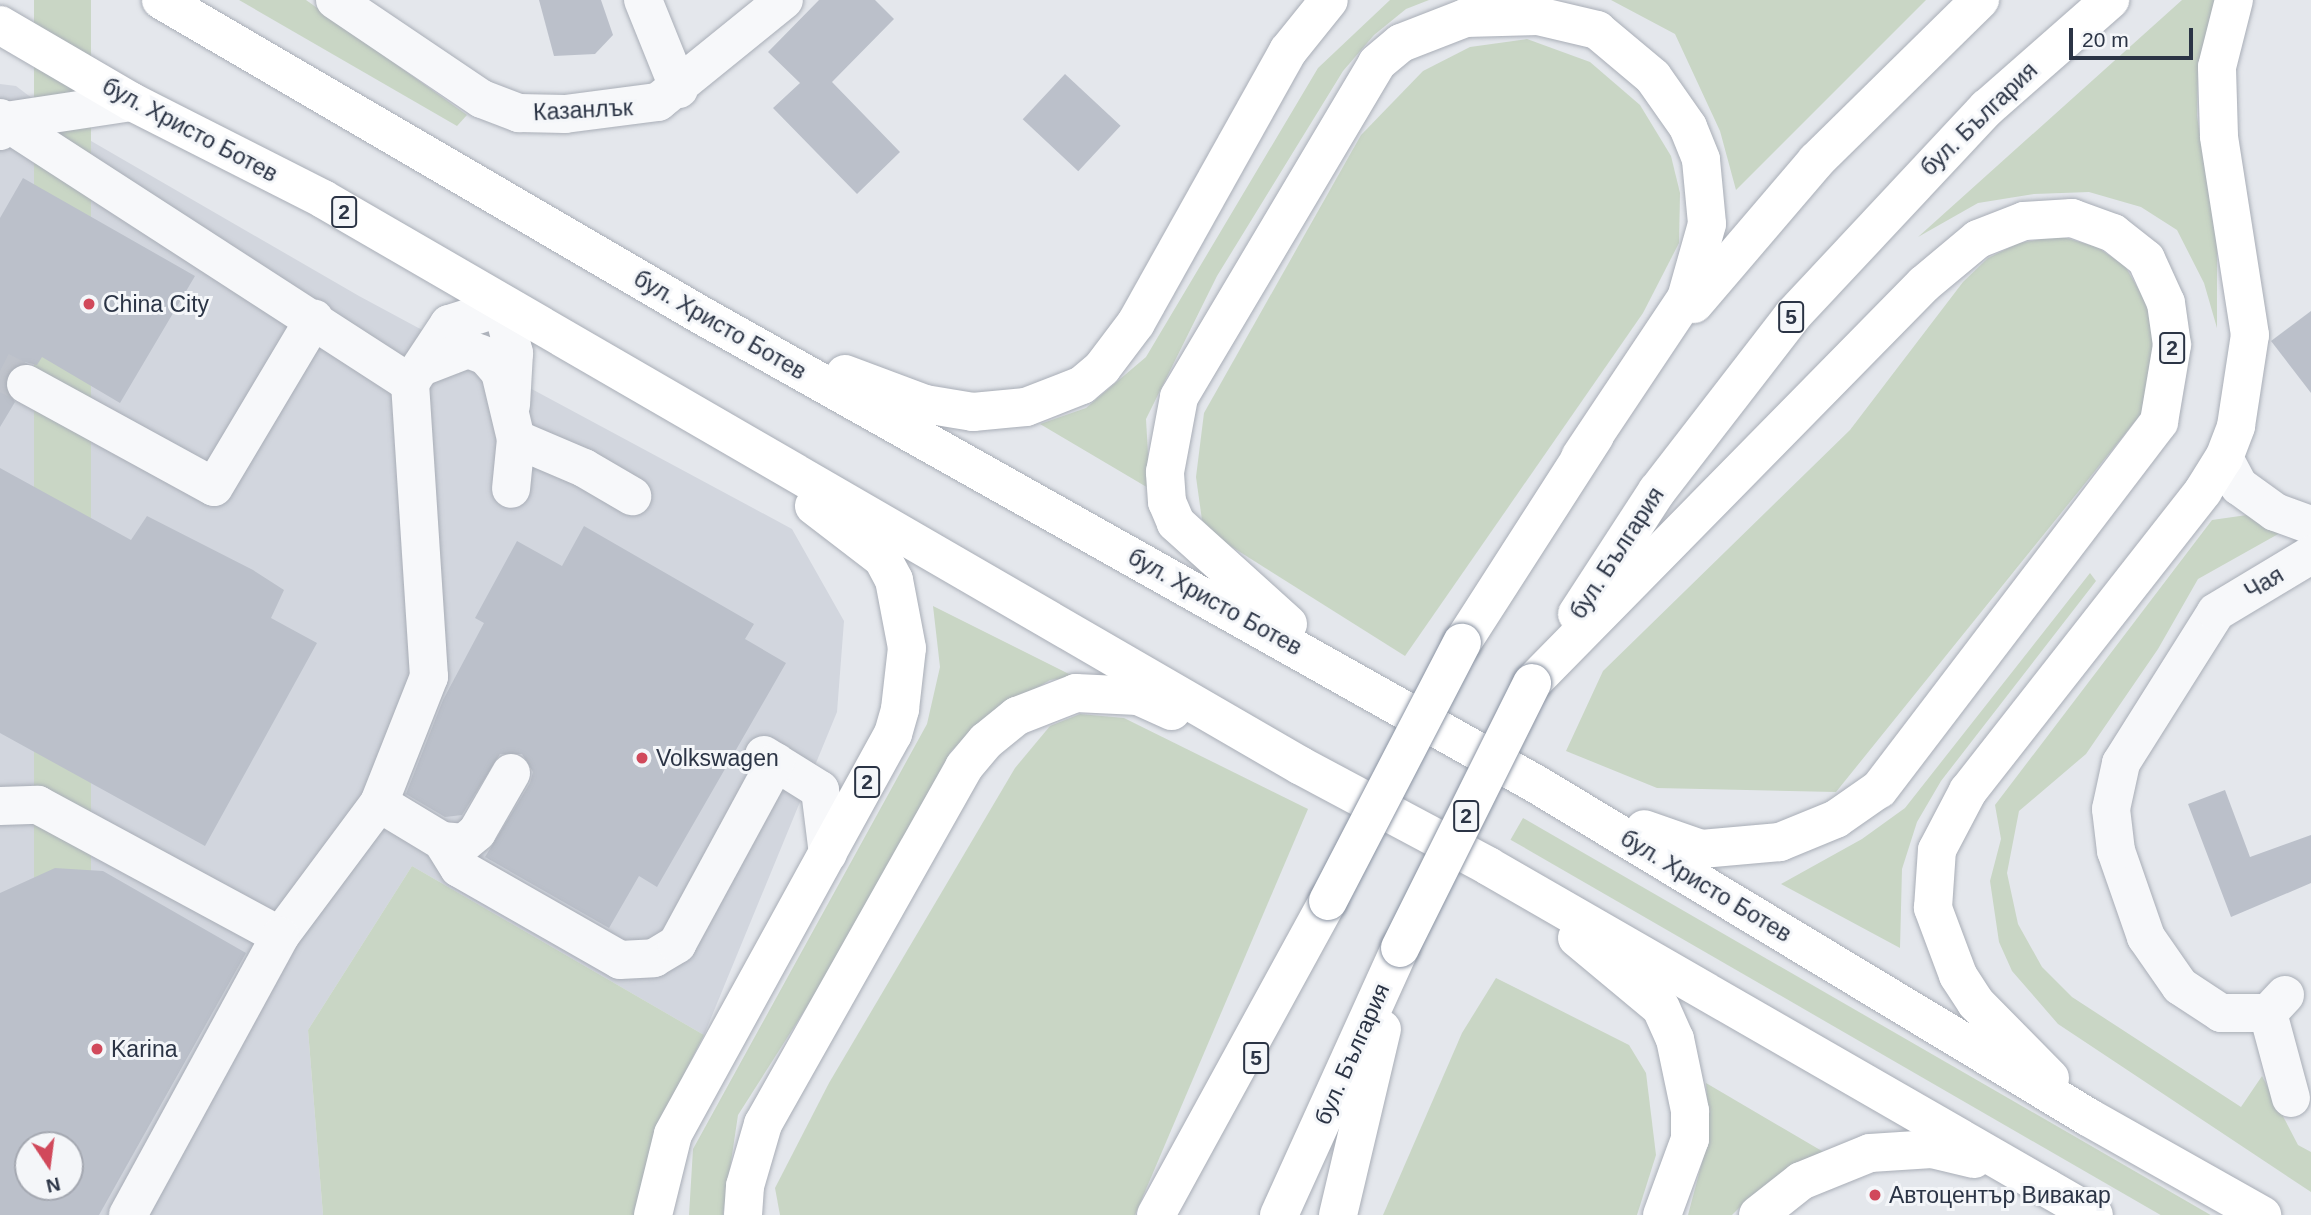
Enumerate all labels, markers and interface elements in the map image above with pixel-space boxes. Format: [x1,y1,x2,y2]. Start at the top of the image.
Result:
scale bar [2073,14,2197,58]
text: 20 m [2082,28,2129,51]
street label: бул. България [1915,56,2043,182]
street label: бул. Христо Ботев [98,72,282,188]
street label: Казанлък [532,94,634,126]
road number: 2 [330,194,358,230]
street label: бул. Христо Ботев [629,264,811,386]
place label: China City [103,290,209,318]
marker: China City [81,296,97,312]
road number: 5 [1777,300,1805,334]
road number: 2 [2158,330,2186,366]
street label: бул. България [1564,482,1670,624]
street label: бул. Христо Ботев [1123,543,1307,661]
street label: Чая [2240,561,2288,605]
place label: Volkswagen [656,744,779,772]
marker: Volkswagen [634,750,650,766]
road number: 2 [853,764,881,800]
road number: 2 [1452,798,1480,834]
street label: бул. Христо Ботев [1616,824,1796,948]
street label: бул. България [1309,979,1395,1129]
place label: Karina [111,1035,177,1063]
road number: 5 [1242,1040,1270,1076]
marker: Karina [89,1041,105,1057]
north arrow [14,1131,84,1201]
text: N [44,1173,62,1197]
place label: Автоцентър Вивакар [1889,1181,2111,1209]
marker: Автоцентър Вивакар [1867,1187,1883,1203]

